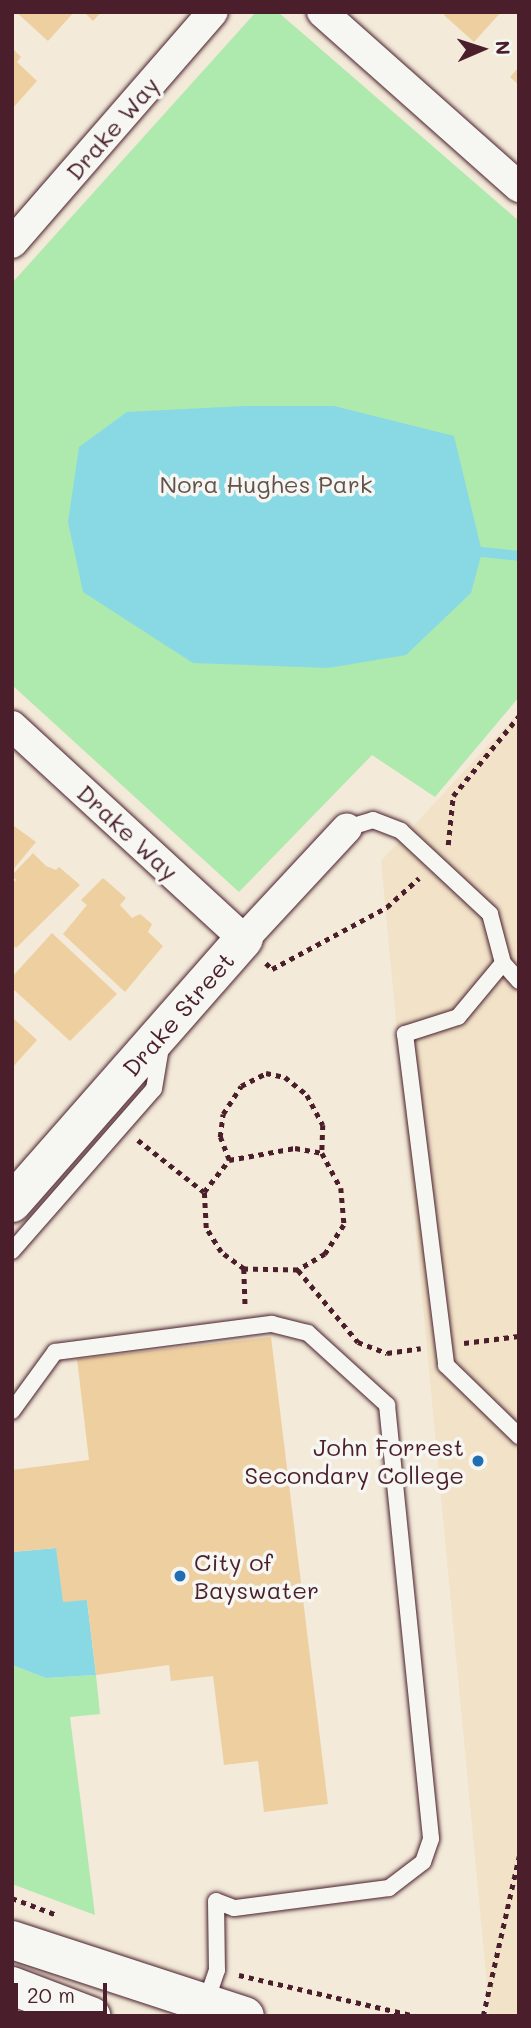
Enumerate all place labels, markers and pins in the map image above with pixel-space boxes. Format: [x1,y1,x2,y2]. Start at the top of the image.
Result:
place label: John Forrest Secondary College [245,1433,464,1489]
marker: John Forrest Secondary College [470,1453,486,1469]
place label: City of Bayswater [194,1548,319,1604]
marker: City of Bayswater [172,1568,188,1584]

